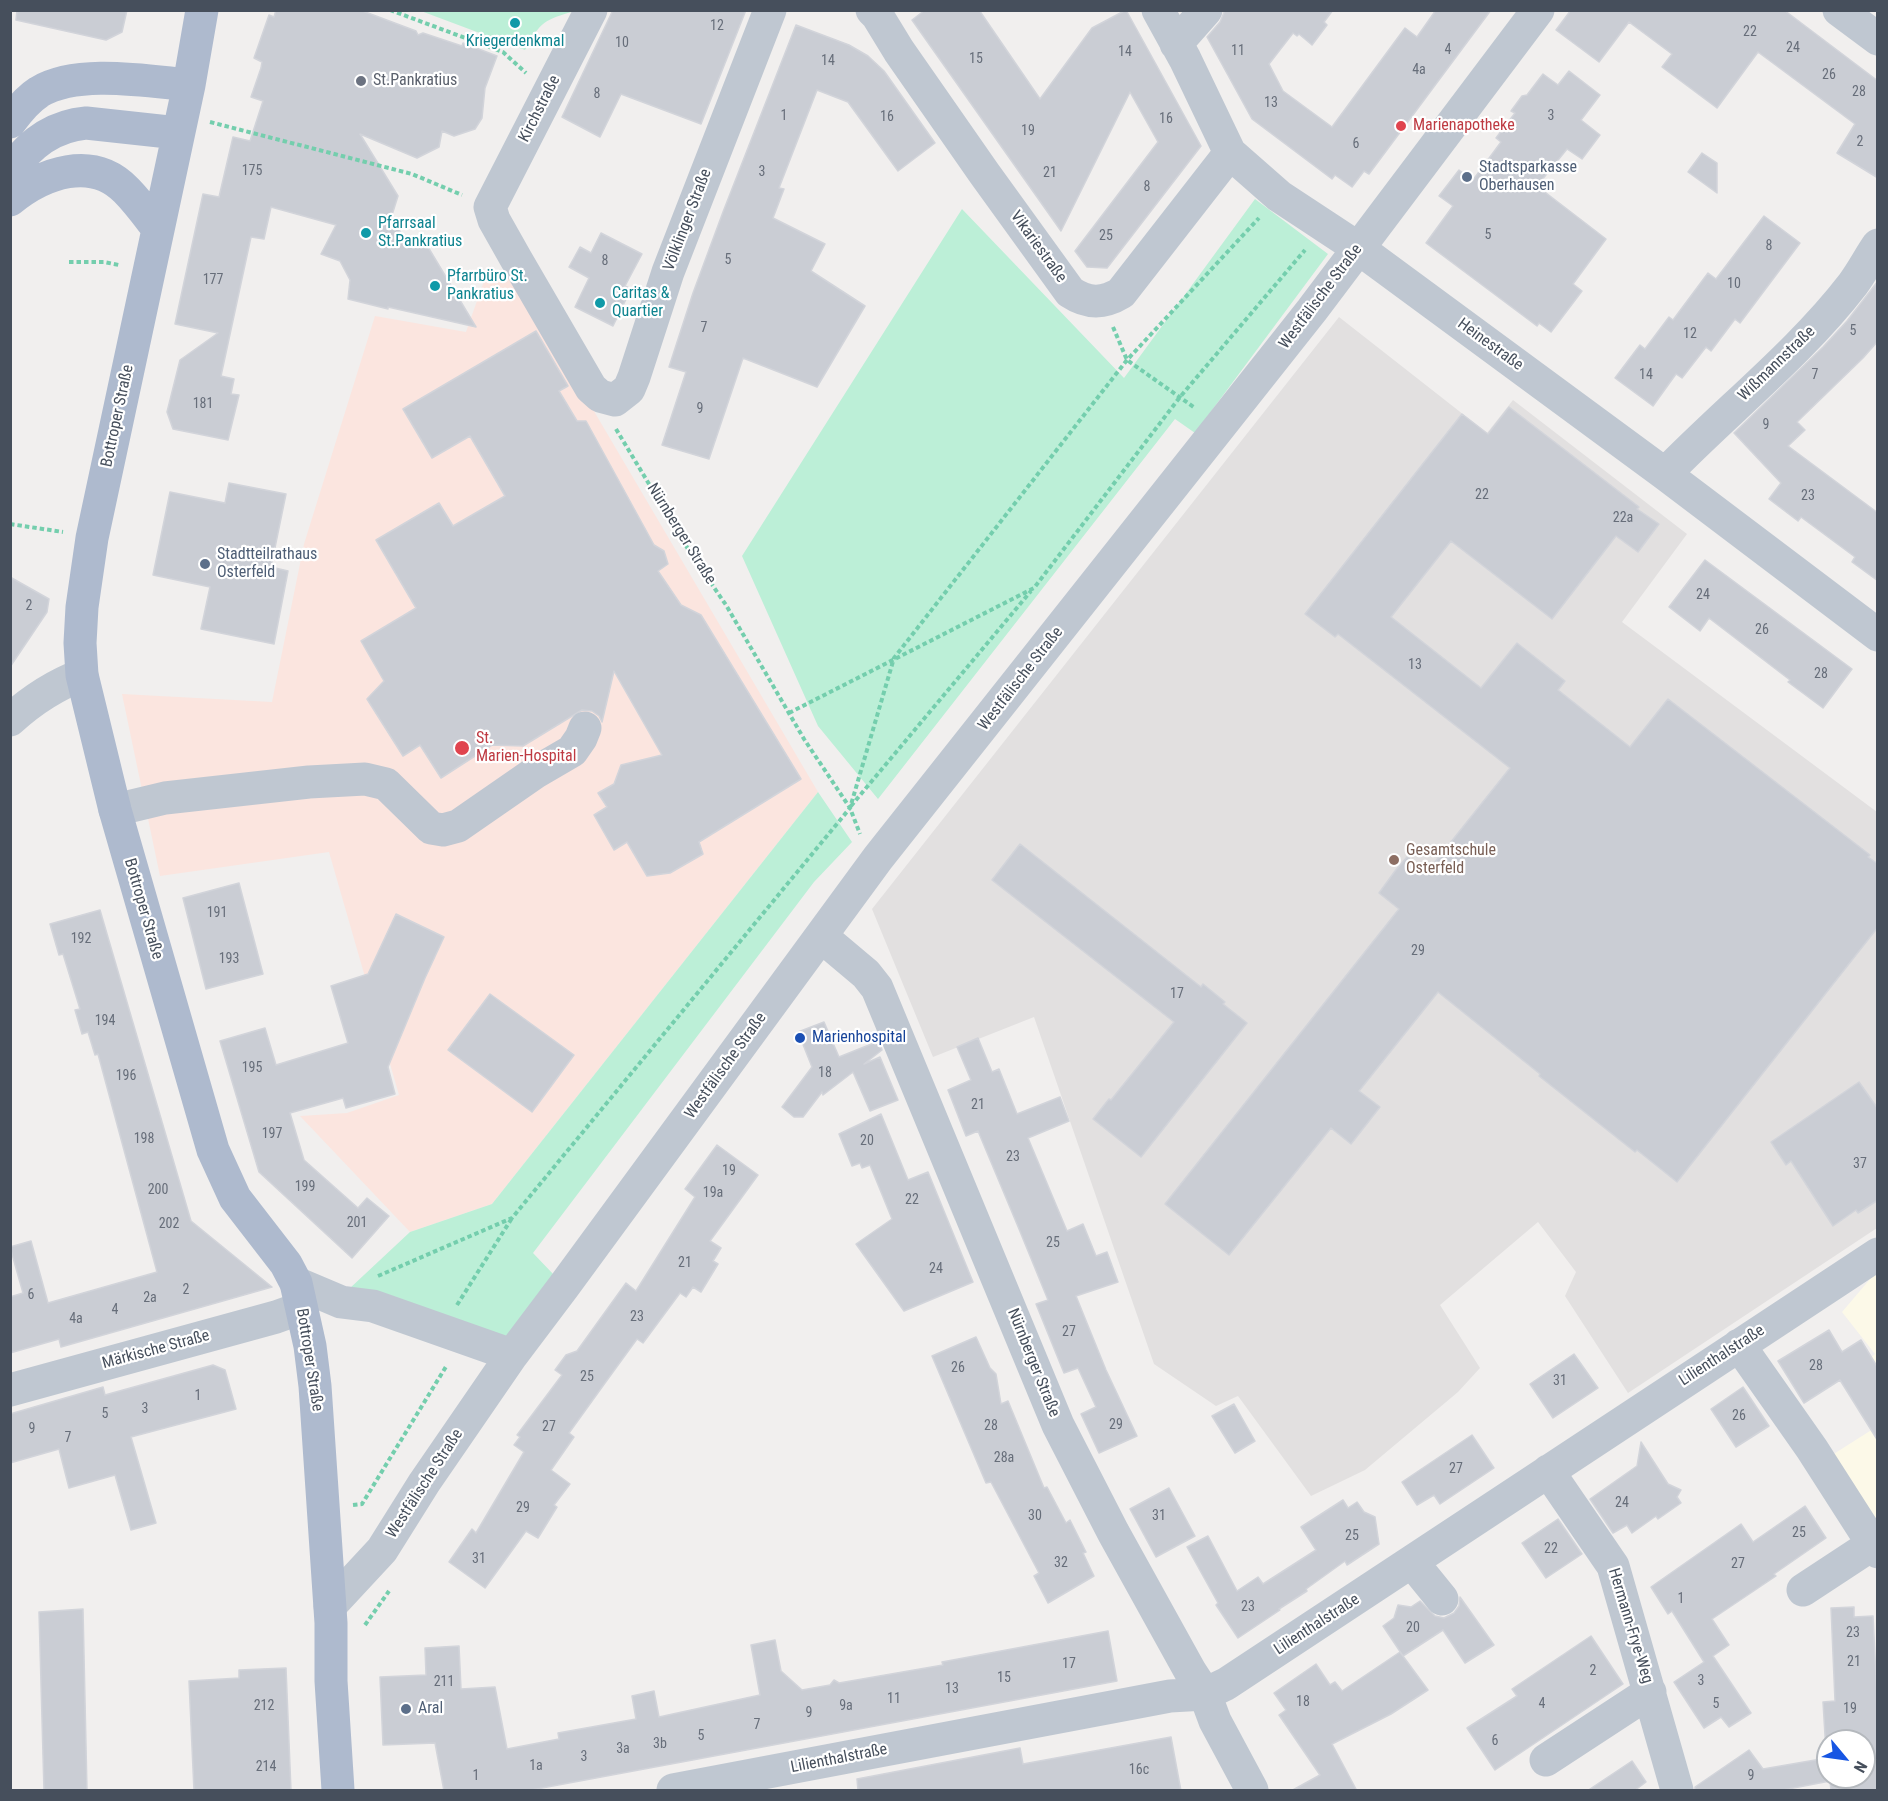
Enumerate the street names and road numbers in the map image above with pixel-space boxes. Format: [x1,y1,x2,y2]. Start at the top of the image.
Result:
street label: Kirchstraße [515,72,565,146]
street label: Völklinger Straße [660,166,716,274]
street label: Vikariestraße [1006,208,1070,286]
street label: Westfälische Straße [1275,241,1367,353]
street label: Heinestraße [1453,315,1527,375]
street label: Wißmannstraße [1735,323,1819,405]
street label: Bottroper Straße [98,363,138,469]
street label: Nürnberger Straße [642,480,720,588]
street label: Westfälische Straße [975,623,1067,735]
street label: Bottroper Straße [119,856,167,962]
street label: Westfälische Straße [681,1009,771,1123]
street label: Nürnberger Straße [1002,1306,1064,1420]
street label: Bottroper Straße [291,1307,327,1413]
street label: Lilienthalstraße [1676,1321,1768,1391]
street label: Märkische Straße [100,1326,212,1374]
street label: Westfälische Straße [383,1426,467,1542]
street label: Hermann-Frye-Weg [1603,1566,1657,1686]
street label: Lilienthalstraße [1271,1590,1363,1660]
street label: Lilienthalstraße [789,1740,889,1778]

